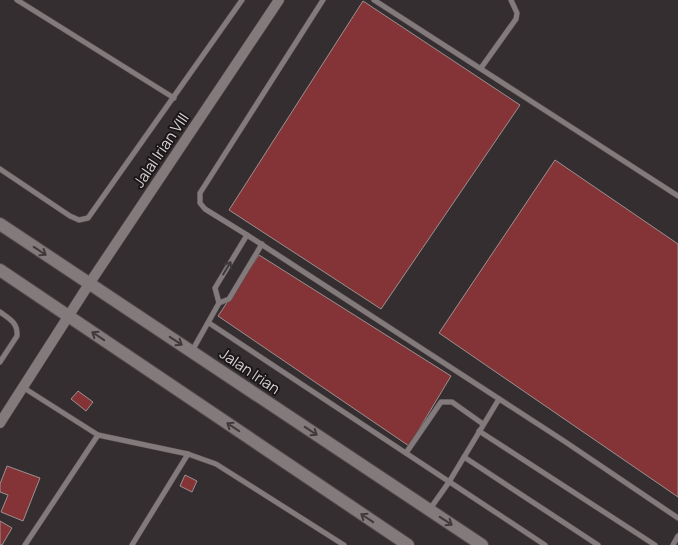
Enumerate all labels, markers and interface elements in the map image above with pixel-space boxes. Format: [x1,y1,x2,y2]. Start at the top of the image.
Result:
street label: Jalal Irian VIII [128,109,194,191]
one-way arrow [33,246,47,256]
one-way arrow [223,261,233,275]
one-way arrow [91,331,105,341]
one-way arrow [169,336,183,346]
street label: Jalan Irian [216,343,284,399]
one-way arrow [226,422,240,432]
one-way arrow [304,426,318,436]
one-way arrow [360,513,374,523]
one-way arrow [439,516,453,527]

